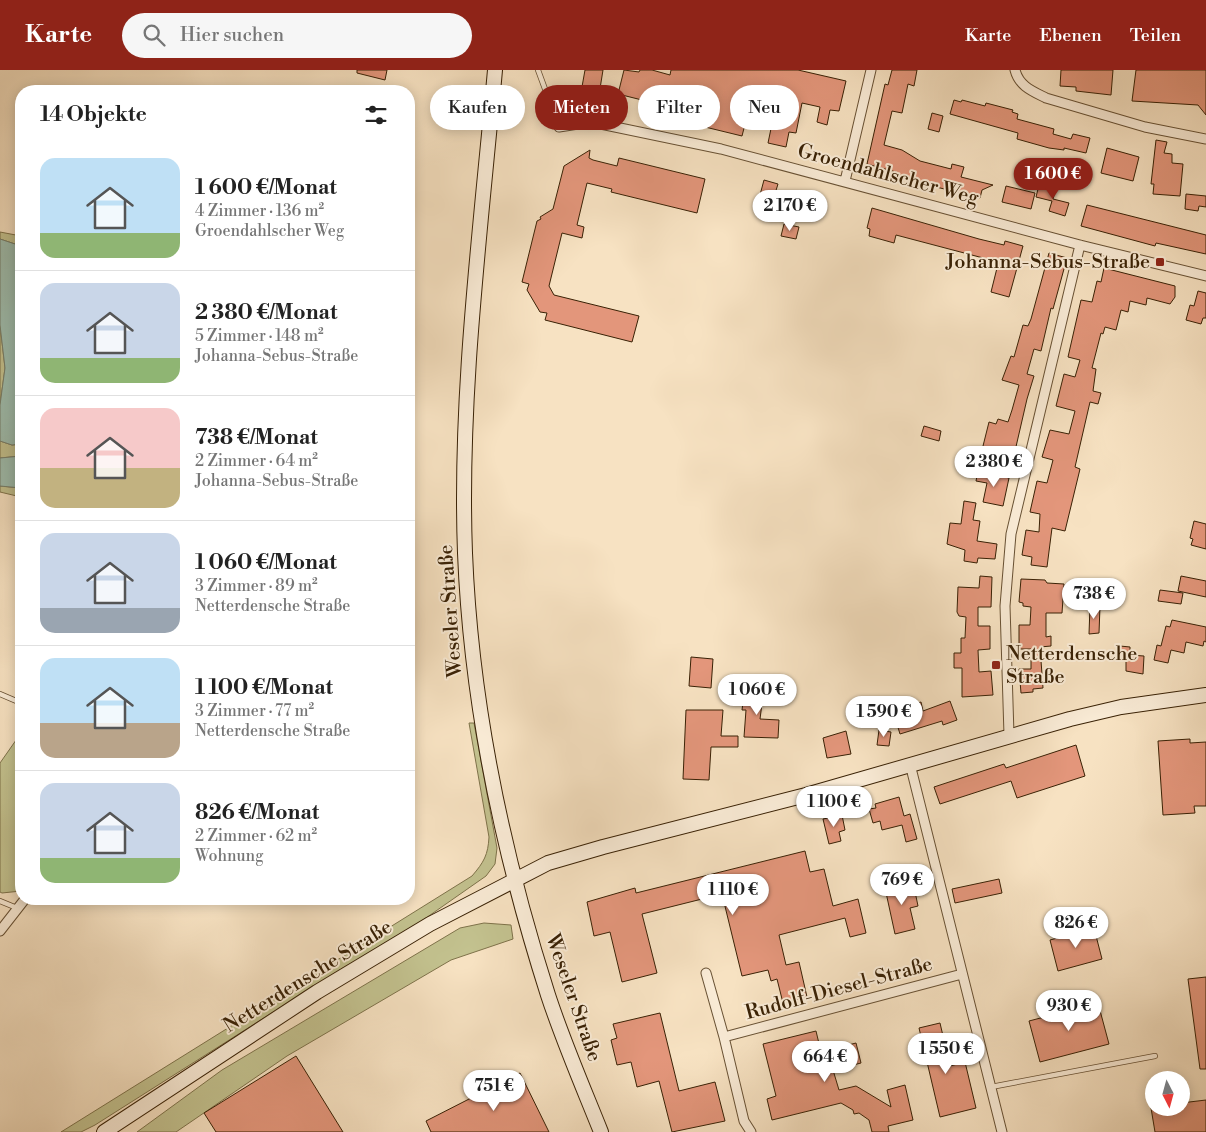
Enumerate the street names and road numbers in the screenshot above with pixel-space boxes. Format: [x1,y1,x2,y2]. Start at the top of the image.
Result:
street label: Groendahlscher Weg [795,139,982,211]
street label: Weseler Straße [434,544,468,679]
street label: Netterdensche Straße [219,915,397,1039]
street label: Weseler Straße [539,930,606,1065]
street label: Rudolf-Diesel-Straße [743,952,935,1026]

